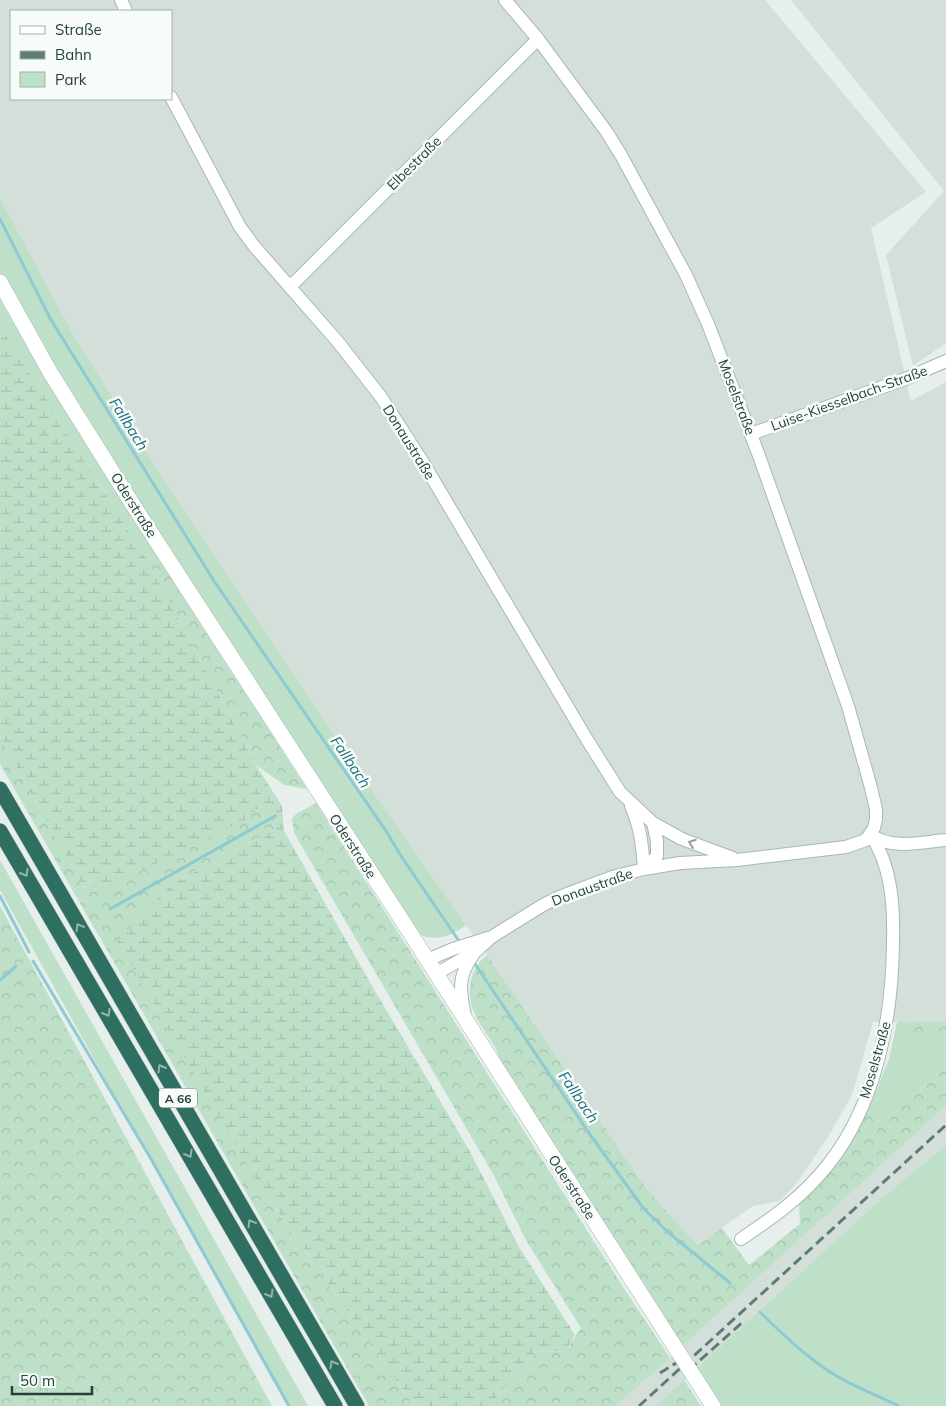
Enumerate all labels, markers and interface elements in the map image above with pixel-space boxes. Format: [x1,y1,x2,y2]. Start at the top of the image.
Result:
legend [10,10,172,100]
text: Straße [55,20,102,39]
text: Bahn [55,45,92,64]
text: Park [55,70,87,89]
street label: Elbestraße [383,132,445,194]
street label: Moselstraße [714,357,760,437]
street label: Luise-Kiesselbach-Straße [768,361,930,435]
water label: Fallbach [105,394,153,454]
street label: Donaustraße [379,401,439,483]
street label: Oderstraße [107,469,161,541]
water label: Fallbach [327,732,375,792]
street label: Oderstraße [325,810,381,882]
one-way arrow [688,839,697,849]
street label: Donaustraße [549,864,635,910]
one-way arrow [18,868,28,877]
one-way arrow [76,924,86,933]
one-way arrow [100,1008,110,1017]
street label: Moselstraße [855,1019,895,1101]
one-way arrow [157,1064,167,1073]
water label: Fallbach [555,1067,603,1127]
road number: A 66 [159,1088,197,1108]
one-way arrow [182,1148,192,1157]
street label: Oderstraße [544,1151,600,1223]
one-way arrow [248,1220,258,1229]
one-way arrow [264,1289,274,1298]
one-way arrow [329,1360,339,1369]
scale bar [12,1364,92,1396]
text: 50 m [20,1371,55,1390]

